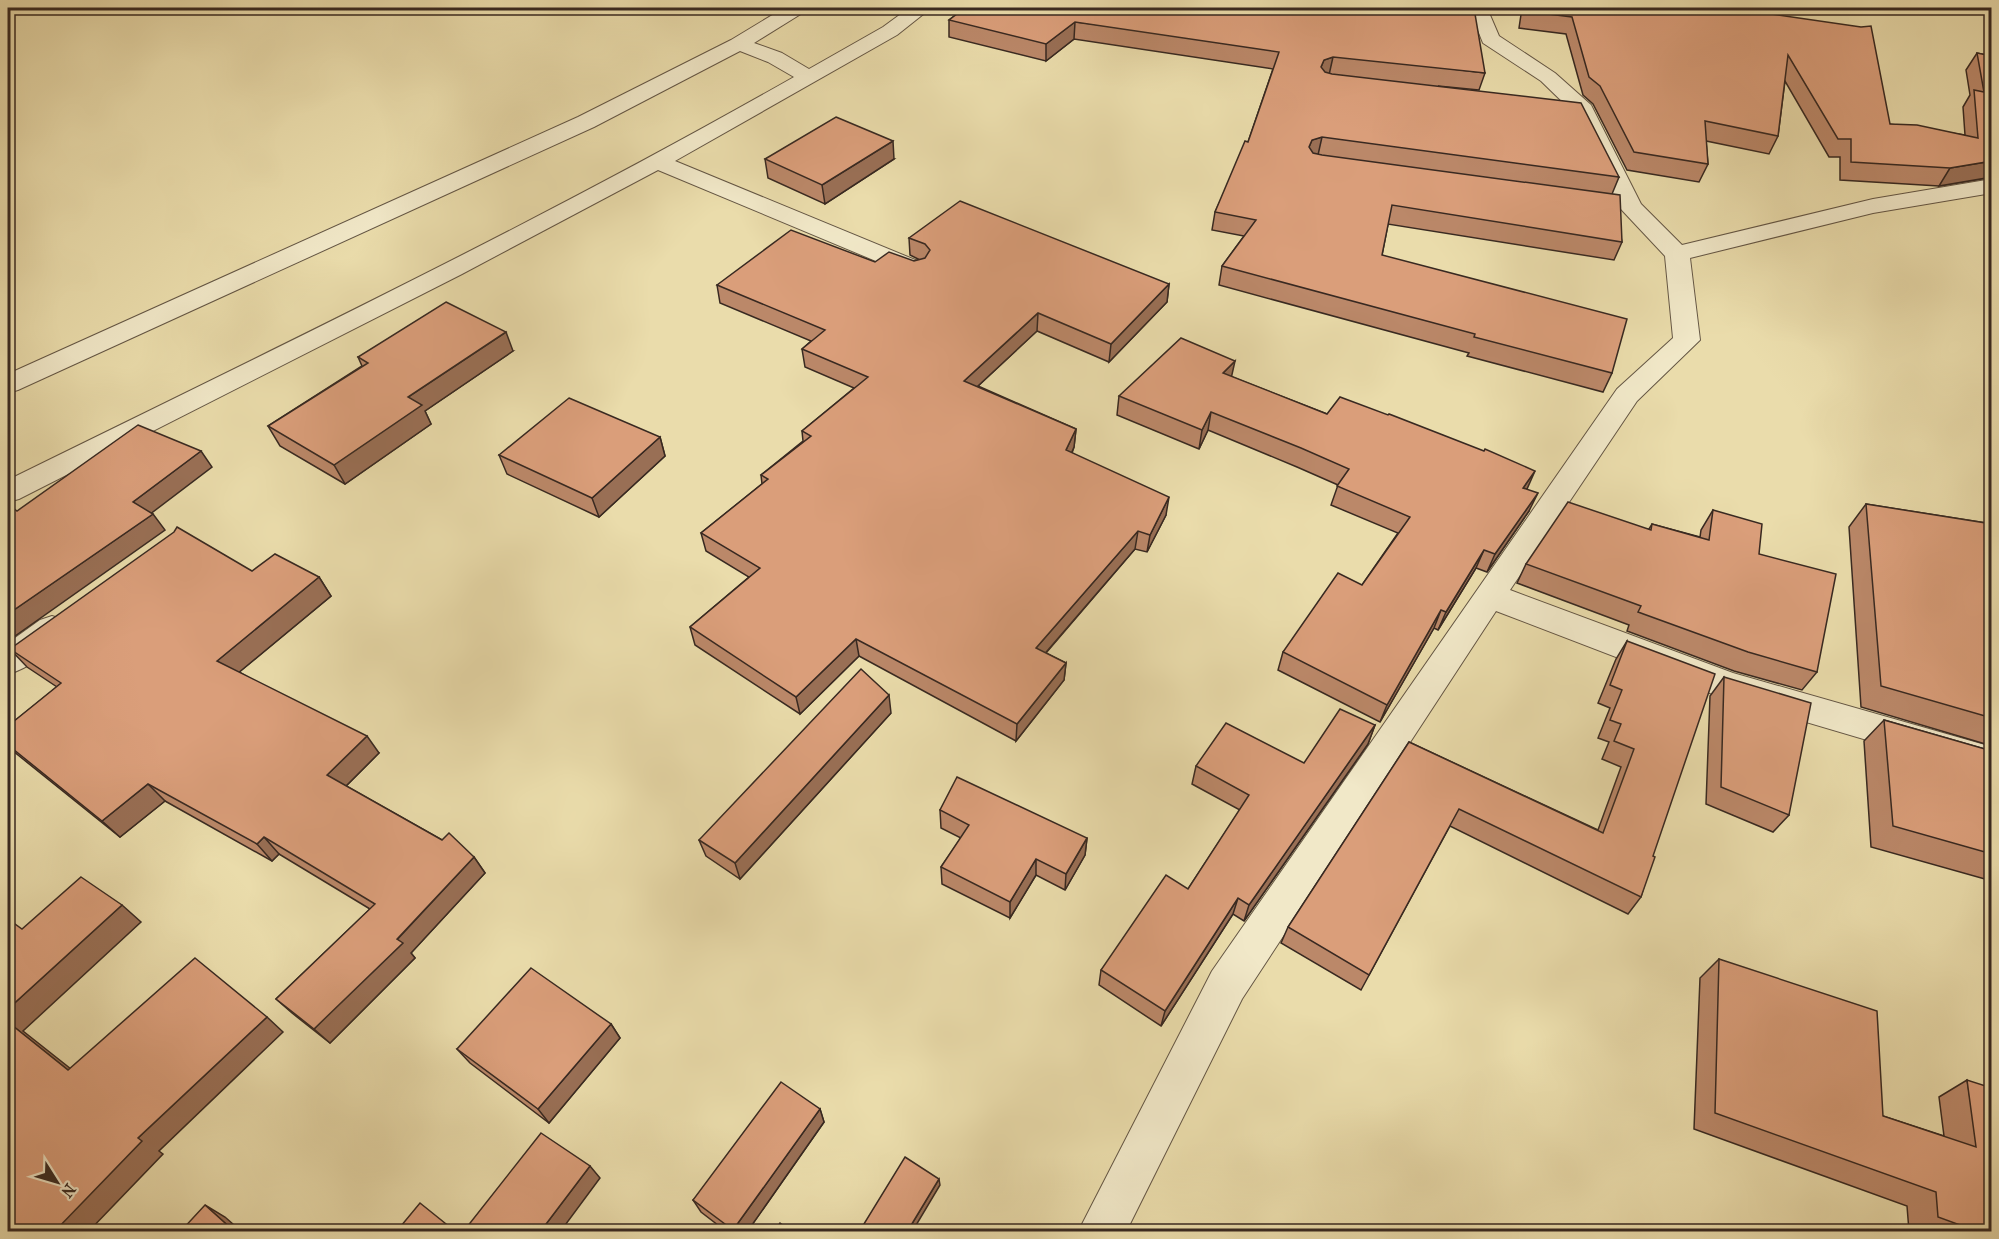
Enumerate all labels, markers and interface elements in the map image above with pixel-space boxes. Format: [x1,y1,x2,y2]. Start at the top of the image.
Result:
north arrow [27,1152,87,1212]
text: N [57,1180,80,1202]

